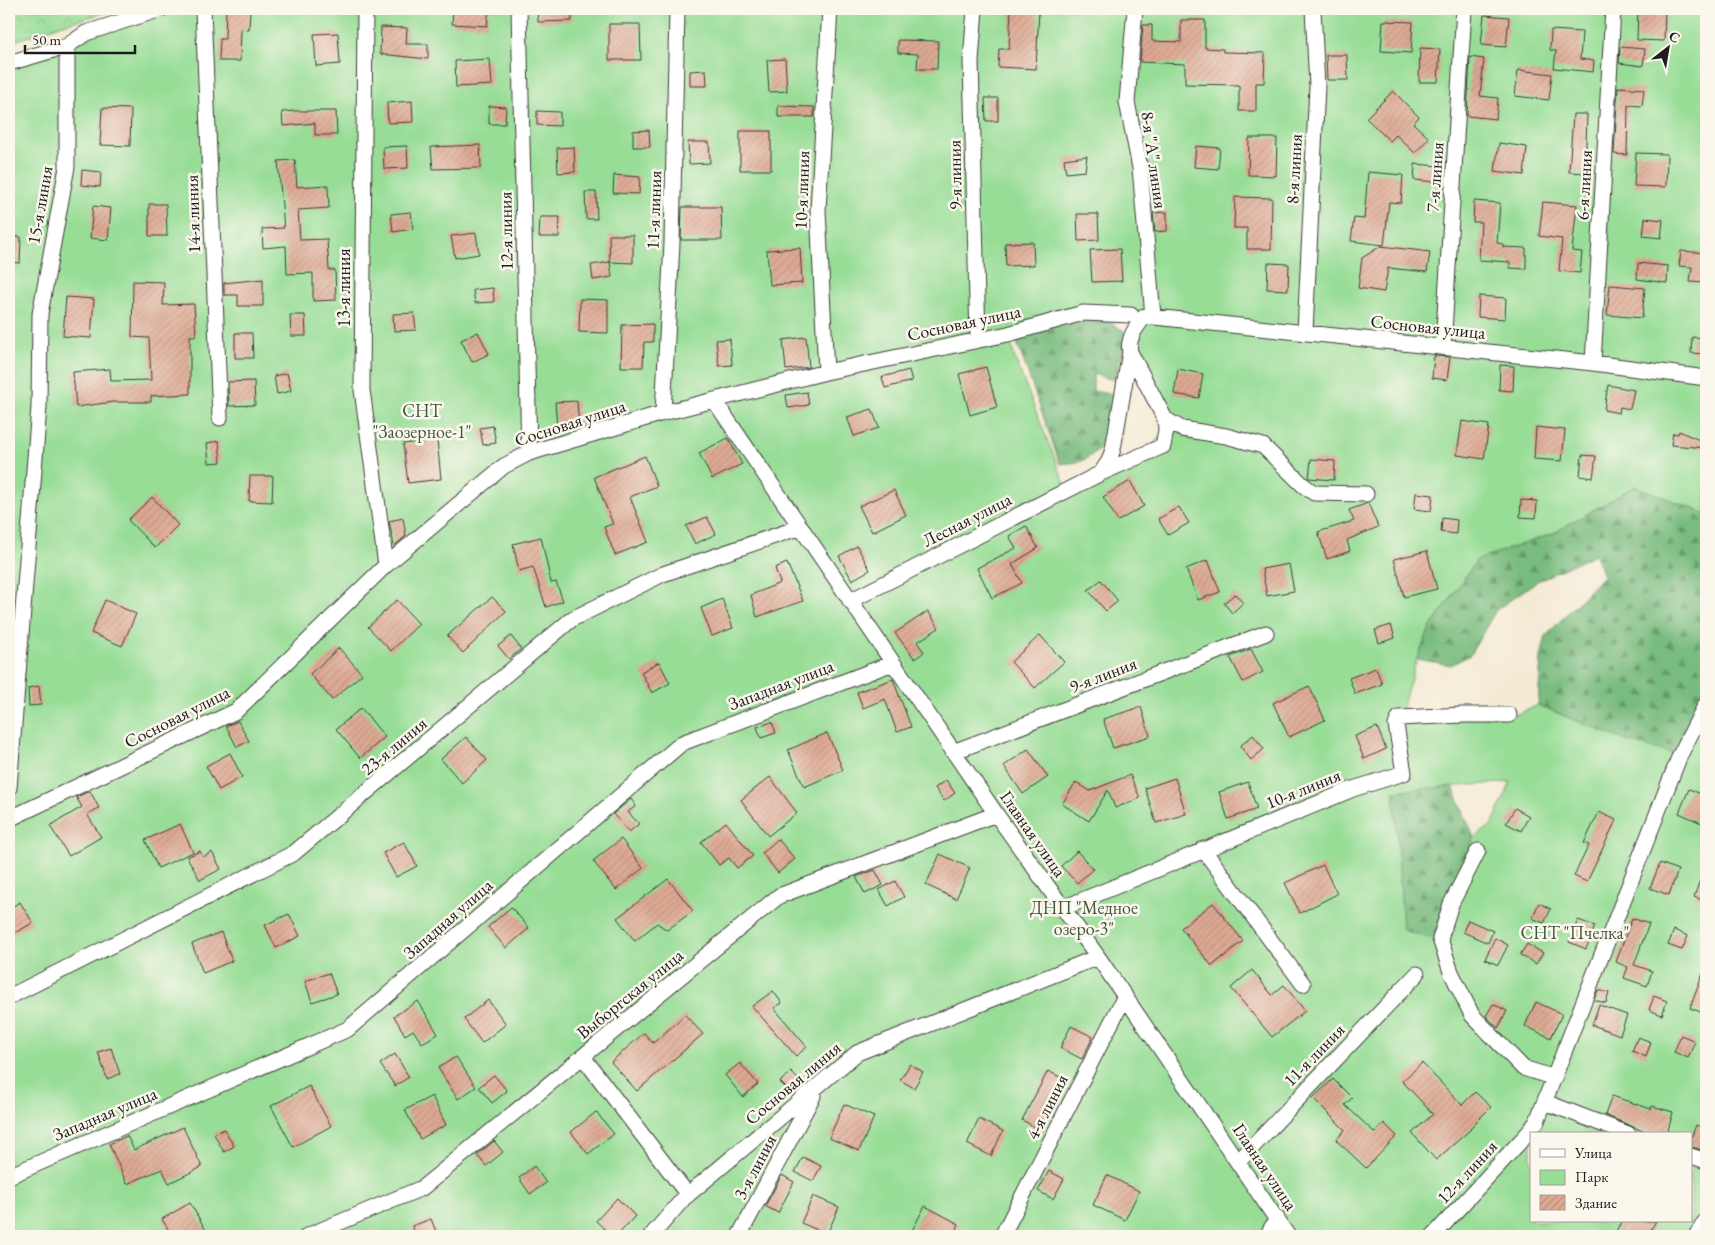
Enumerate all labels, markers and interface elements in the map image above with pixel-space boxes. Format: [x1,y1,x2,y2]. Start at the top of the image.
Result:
scale bar [25,22,135,54]
north arrow [1642,22,1692,72]
text: С [1666,27,1684,47]
text: 50 m [32,30,61,49]
street label: 8-я "А" линия [1136,110,1173,210]
street label: 8-я линия [1280,133,1307,205]
street label: 9-я линия [942,140,967,210]
street label: 7-я линия [1421,141,1448,213]
street label: 6-я линия [1570,149,1597,221]
street label: 10-я линия [789,150,814,230]
street label: 15-я линия [21,164,58,246]
street label: 11-я линия [641,170,666,250]
street label: 14-я линия [180,174,205,254]
street label: 12-я линия [493,191,518,271]
street label: 13-я линия [332,249,355,327]
street label: Сосновая улица [905,299,1024,346]
street label: Сосновая улица [1369,309,1488,344]
street label: Сосновая улица [511,393,629,451]
park label: СНТ "Заозерное-1" [373,399,472,443]
street label: Лесная улица [918,487,1016,552]
street label: 9-я линия [1066,651,1140,698]
street label: Западная улица [725,654,838,715]
street label: Сосновая улица [120,680,234,753]
street label: 23-я линия [356,711,431,780]
street label: 10-я линия [1262,763,1344,814]
street label: Главная улица [995,786,1072,882]
street label: Западная улица [398,873,498,964]
park label: ДНП "Медное озеро-3" [1030,896,1138,940]
park label: СНТ "Пчелка" [1520,921,1630,944]
street label: Выборгская улица [572,943,688,1044]
street label: 11-я линия [1278,1018,1349,1091]
street label: Сосновая линия [740,1036,845,1130]
street label: 4-я линия [1020,1070,1073,1143]
street label: Западная улица [49,1081,161,1146]
street label: Главная улица [1228,1119,1304,1215]
street label: 3-я линия [728,1130,781,1203]
legend [1530,1132,1692,1222]
street label: 12-я линия [1431,1135,1502,1208]
text: Улица [1574,1143,1612,1162]
text: Парк [1575,1167,1608,1186]
text: Здание [1575,1193,1617,1212]

